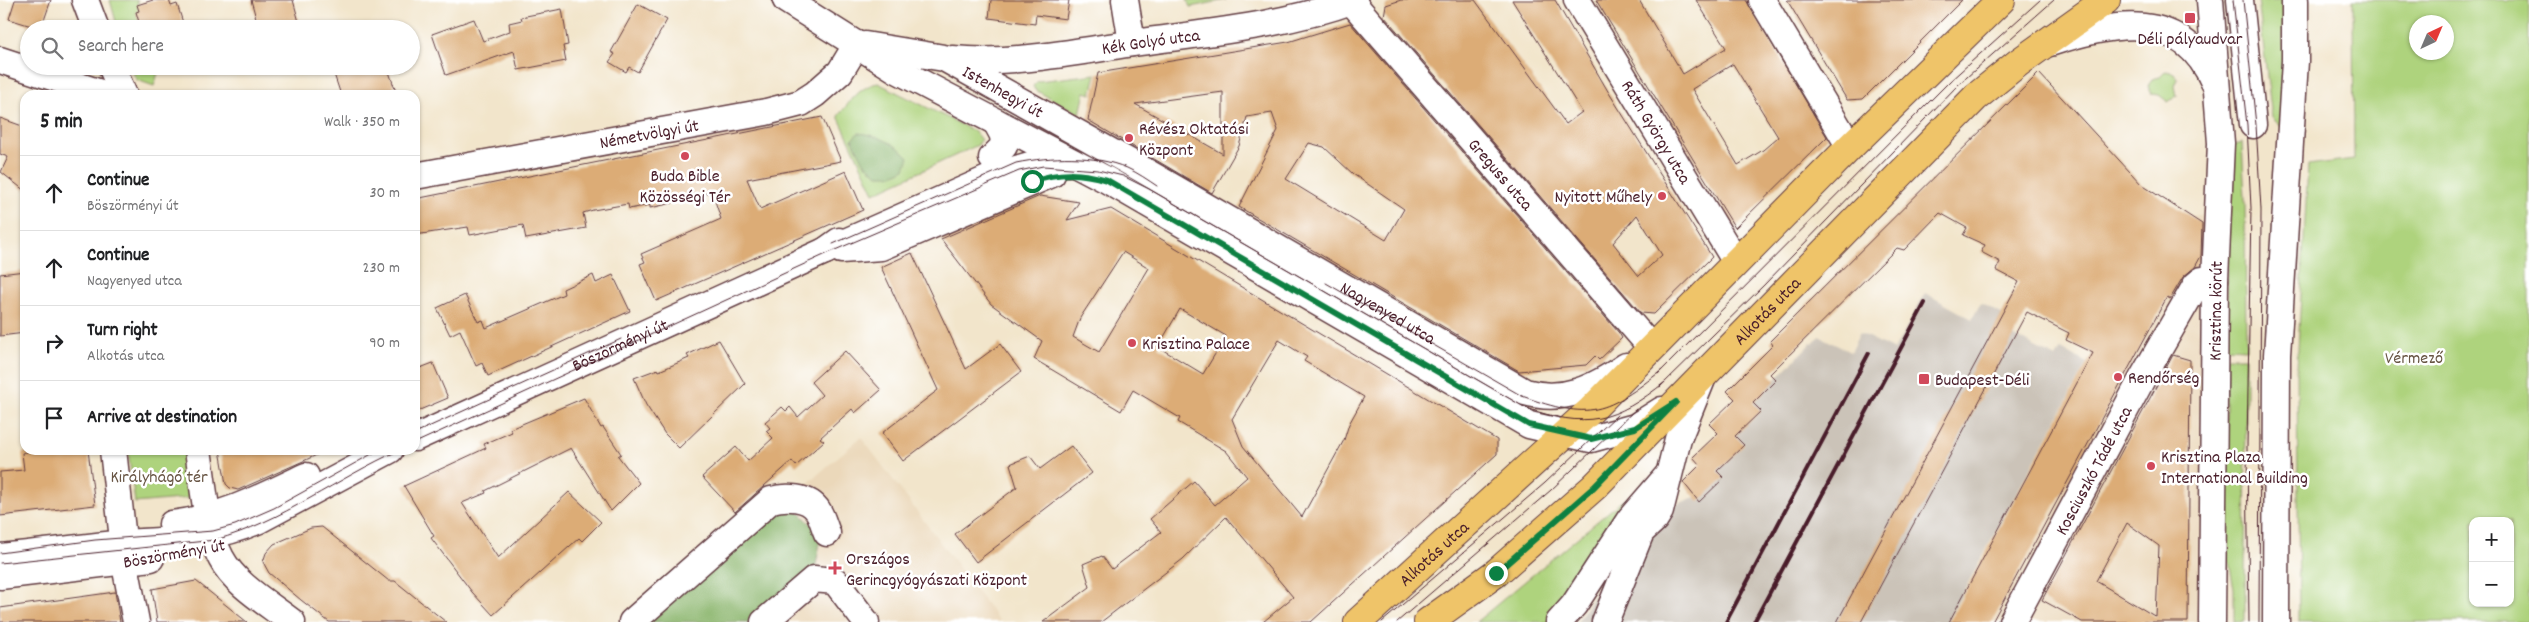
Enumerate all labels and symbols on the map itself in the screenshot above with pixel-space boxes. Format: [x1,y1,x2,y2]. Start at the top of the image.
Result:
marker: Déli pályaudvar [2183,11,2197,25]
north arrow [2409,15,2454,60]
street label: Kék Golyó utca [1100,24,1202,63]
place label: Déli pályaudvar [2138,28,2243,53]
street label: Istenhegyi út [957,61,1047,126]
street label: Ráth György utca [1614,76,1696,190]
street label: Németvölgyi út [598,114,702,157]
place label: Révész Oktatási Központ [1139,118,1249,164]
marker: Révész Oktatási Központ [1123,132,1135,144]
street label: Greguss utca [1461,134,1538,218]
marker: Buda Bible Közösségi Tér [679,150,691,162]
place label: Buda Bible Közösségi Tér [639,165,731,211]
route start [1021,170,1044,193]
place label: Nyitott Műhely [1554,186,1653,211]
marker: Nyitott Műhely [1656,190,1668,202]
street label: Krisztina körút [2204,260,2231,361]
street label: Alkotás utca [1729,272,1808,352]
street label: Nagyenyed utca [1335,277,1440,353]
street label: Böszörményi út [569,314,673,380]
place label: Krisztina Palace [1142,333,1250,358]
marker: Krisztina Palace [1126,337,1138,349]
park label: Vérmező [2385,347,2444,372]
place label: Rendőrség [2128,367,2199,392]
place label: Budapest-Déli [1935,369,2029,394]
marker: Rendőrség [2112,371,2124,383]
marker: Budapest-Déli [1917,372,1931,386]
street label: Kosciuszkó Tádé utca [2051,402,2140,540]
place label: Krisztina Plaza International Building [2161,446,2308,492]
marker: Krisztina Plaza International Building [2145,460,2157,472]
park label: Királyhágó tér [110,466,208,491]
street label: Alkotás utca [1395,516,1476,594]
street label: Böszörményi út [121,534,228,577]
place label: Országos Gerincgyógyászati Központ [846,548,1028,594]
marker: Országos Gerincgyógyászati Központ [828,561,842,575]
route end [1485,562,1508,585]

